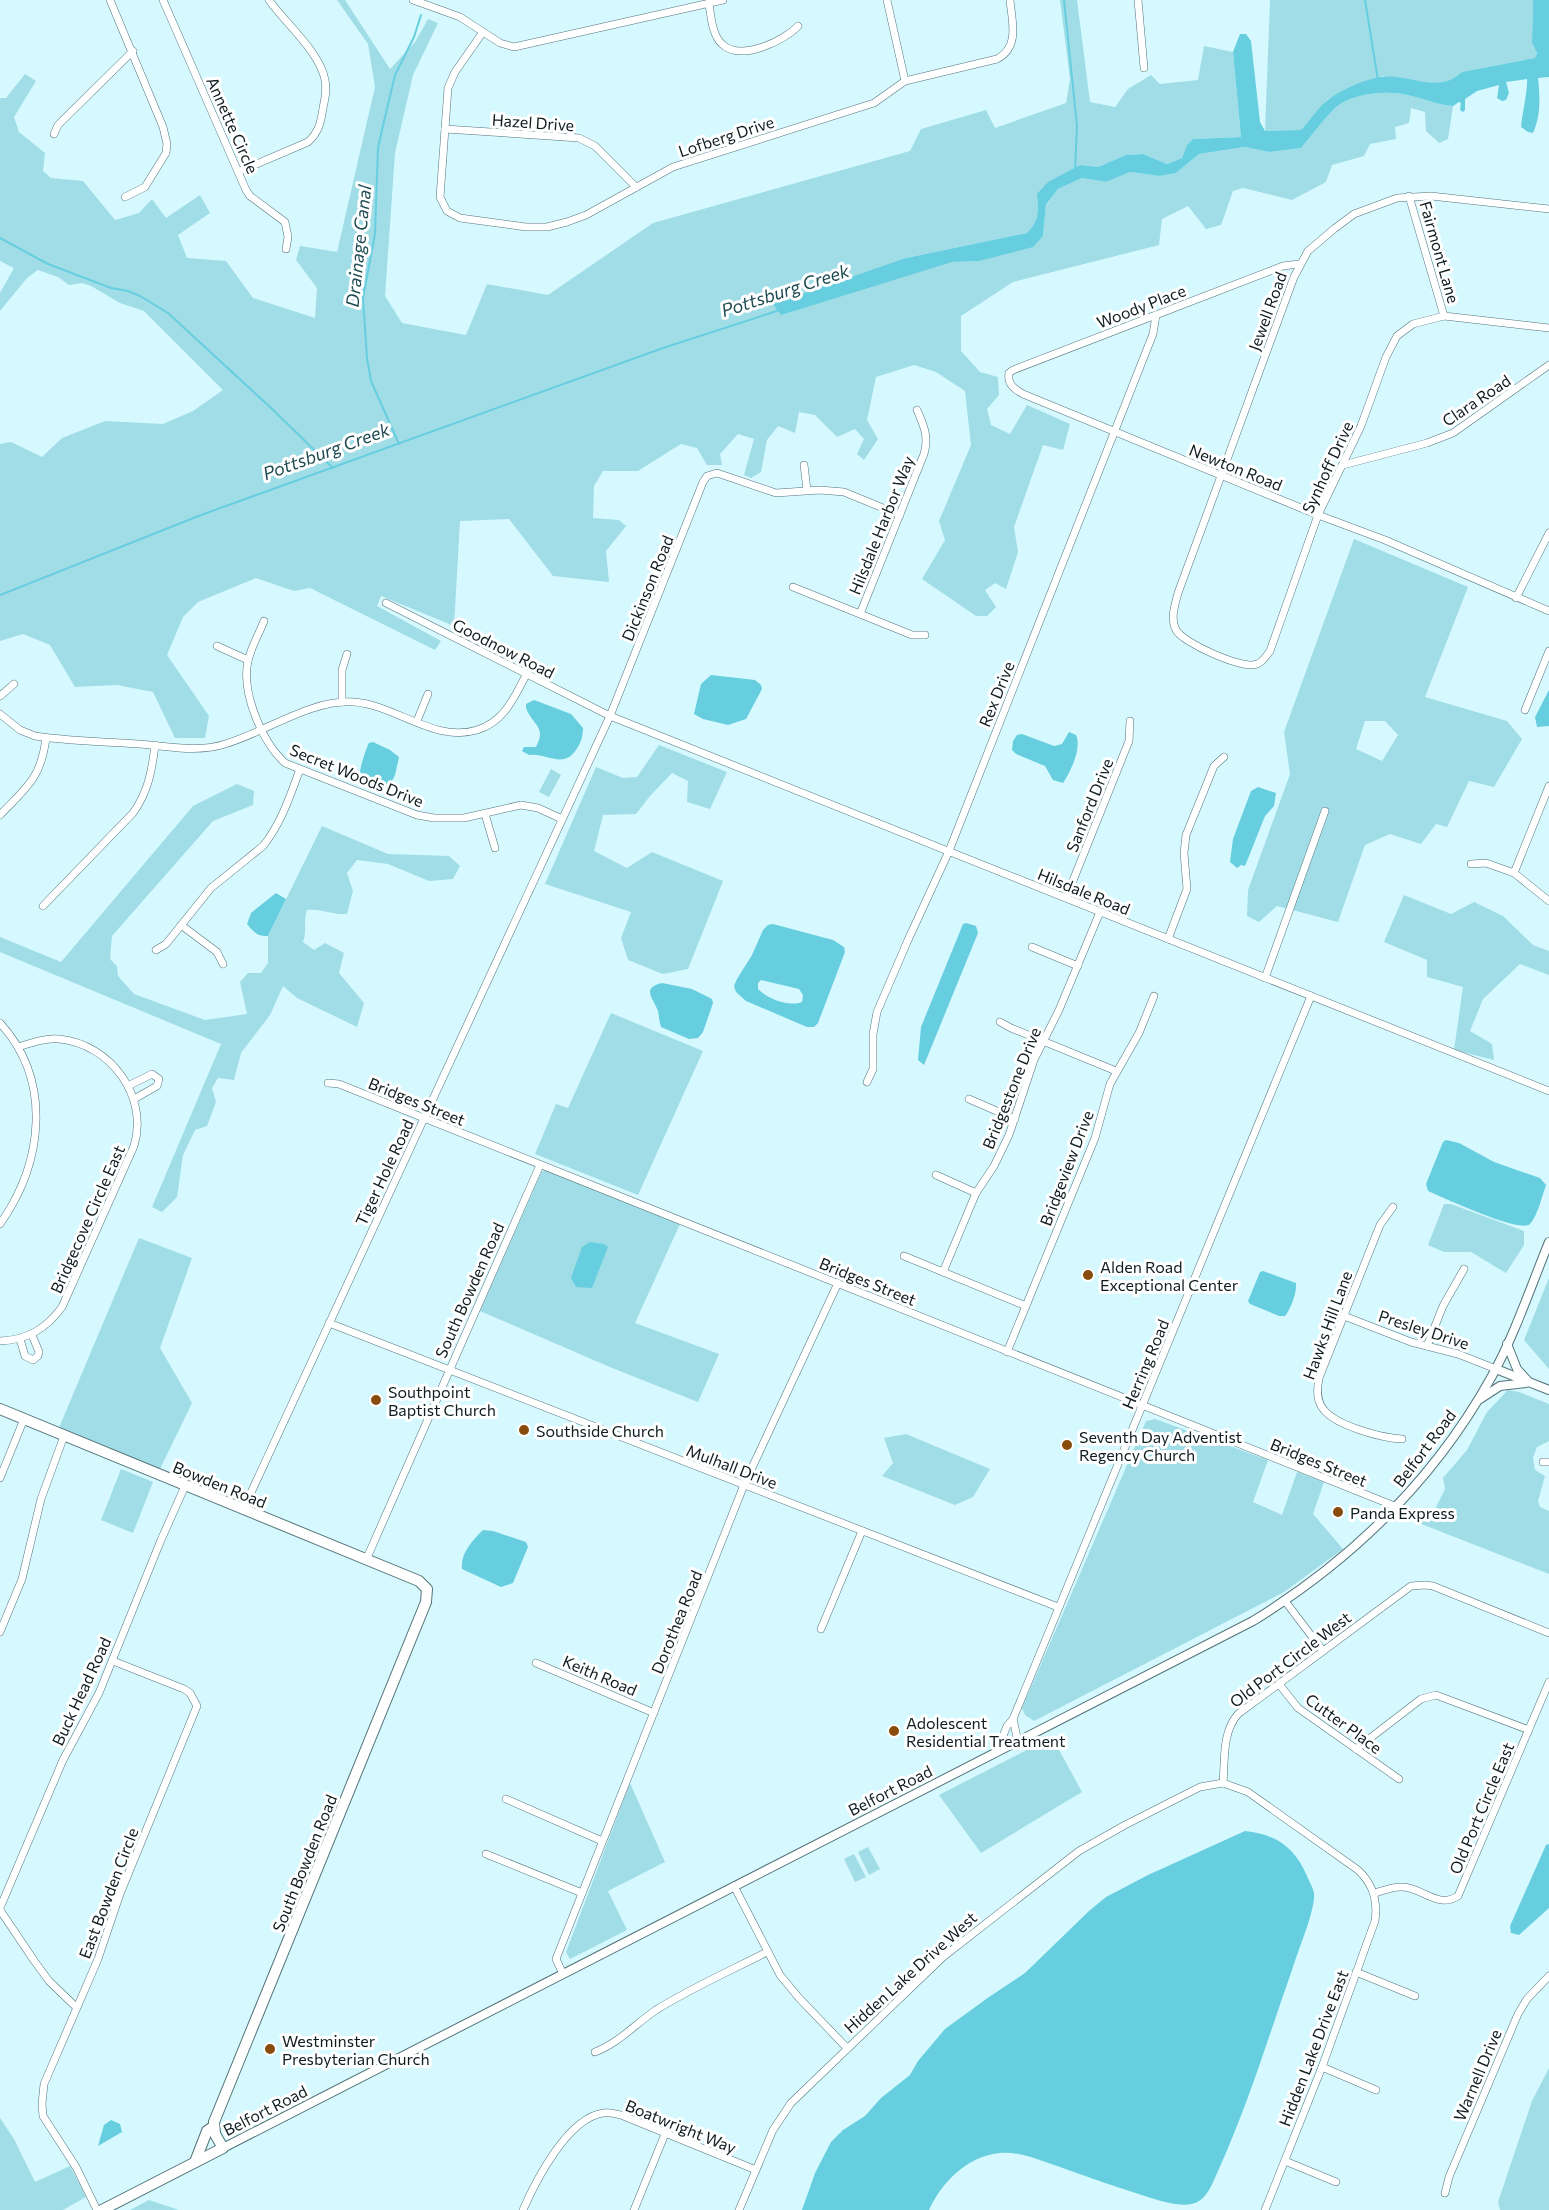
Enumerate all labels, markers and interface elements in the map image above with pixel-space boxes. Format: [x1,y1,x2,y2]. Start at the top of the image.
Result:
street label: Annette Circle [203,74,263,176]
street label: Hazel Drive [491,110,575,134]
street label: Lofberg Drive [676,112,776,160]
water label: Drainage Canal [341,183,375,308]
street label: Fairmont Lane [1416,199,1464,305]
water label: Pottsburg Creek [718,259,853,321]
street label: Jewell Road [1244,269,1290,353]
street label: Woody Place [1094,280,1188,332]
street label: Clara Road [1438,370,1514,430]
water label: Pottsburg Creek [260,417,394,484]
street label: Synhoff Drive [1297,418,1357,516]
street label: Newton Road [1187,440,1285,494]
street label: Hilsdale Harbor Way [845,453,917,597]
street label: Dickinson Road [617,532,677,644]
street label: Goodnow Road [450,614,558,682]
street label: Rex Drive [974,659,1018,729]
street label: Secret Woods Drive [287,740,427,810]
street label: Sanford Drive [1062,755,1116,855]
street label: Hilsdale Road [1035,864,1133,918]
street label: Bridgestone Drive [978,1024,1044,1152]
street label: Bridges Street [366,1073,469,1129]
street label: Bridgeview Drive [1035,1108,1097,1228]
street label: Tiger Hole Road [351,1116,417,1228]
street label: Bridgecove Circle East [46,1142,128,1296]
street label: South Bowden Road [431,1219,507,1361]
street label: Bridges Street [817,1253,920,1309]
place label: Alden Road Exceptional Center [1100,1257,1239,1294]
marker: Alden Road Exceptional Center [1081,1268,1095,1282]
street label: Hawks Hill Lane [1299,1268,1355,1382]
street label: Presley Drive [1376,1305,1472,1353]
street label: Herring Road [1118,1316,1172,1412]
place label: Southpoint Baptist Church [388,1382,496,1419]
marker: Southpoint Baptist Church [369,1393,383,1407]
street label: Belfort Road [1389,1406,1459,1490]
place label: Southside Church [536,1421,664,1440]
marker: Southside Church [517,1423,531,1437]
place label: Seventh Day Adventist Regency Church [1079,1427,1243,1464]
street label: Bridges Street [1268,1434,1371,1490]
marker: Seventh Day Adventist Regency Church [1060,1438,1074,1452]
street label: Mulhall Drive [684,1440,780,1492]
street label: Bowden Road [170,1457,270,1511]
place label: Panda Express [1350,1503,1455,1522]
marker: Panda Express [1331,1505,1345,1519]
street label: Dorothea Road [647,1568,705,1676]
street label: Old Port Circle West [1226,1607,1355,1711]
street label: Buck Head Road [48,1634,114,1748]
street label: Keith Road [560,1651,640,1699]
street label: Cutter Place [1302,1689,1386,1757]
place label: Adolescent Residential Treatment [906,1713,1066,1750]
marker: Adolescent Residential Treatment [887,1724,901,1738]
street label: Old Port Circle East [1445,1739,1517,1877]
street label: Belfort Road [845,1761,935,1819]
street label: South Bowden Road [268,1792,340,1934]
street label: East Bowden Circle [74,1825,142,1961]
street label: Hidden Lake Drive West [840,1907,980,2037]
street label: Hidden Lake Drive East [1274,1967,1352,2129]
street label: Warnell Drive [1449,2026,1505,2124]
place label: Westminster Presbyterian Church [282,2031,430,2068]
marker: Westminster Presbyterian Church [263,2042,277,2056]
street label: Belfort Road [220,2081,310,2139]
street label: Boatwright Way [623,2095,739,2157]

